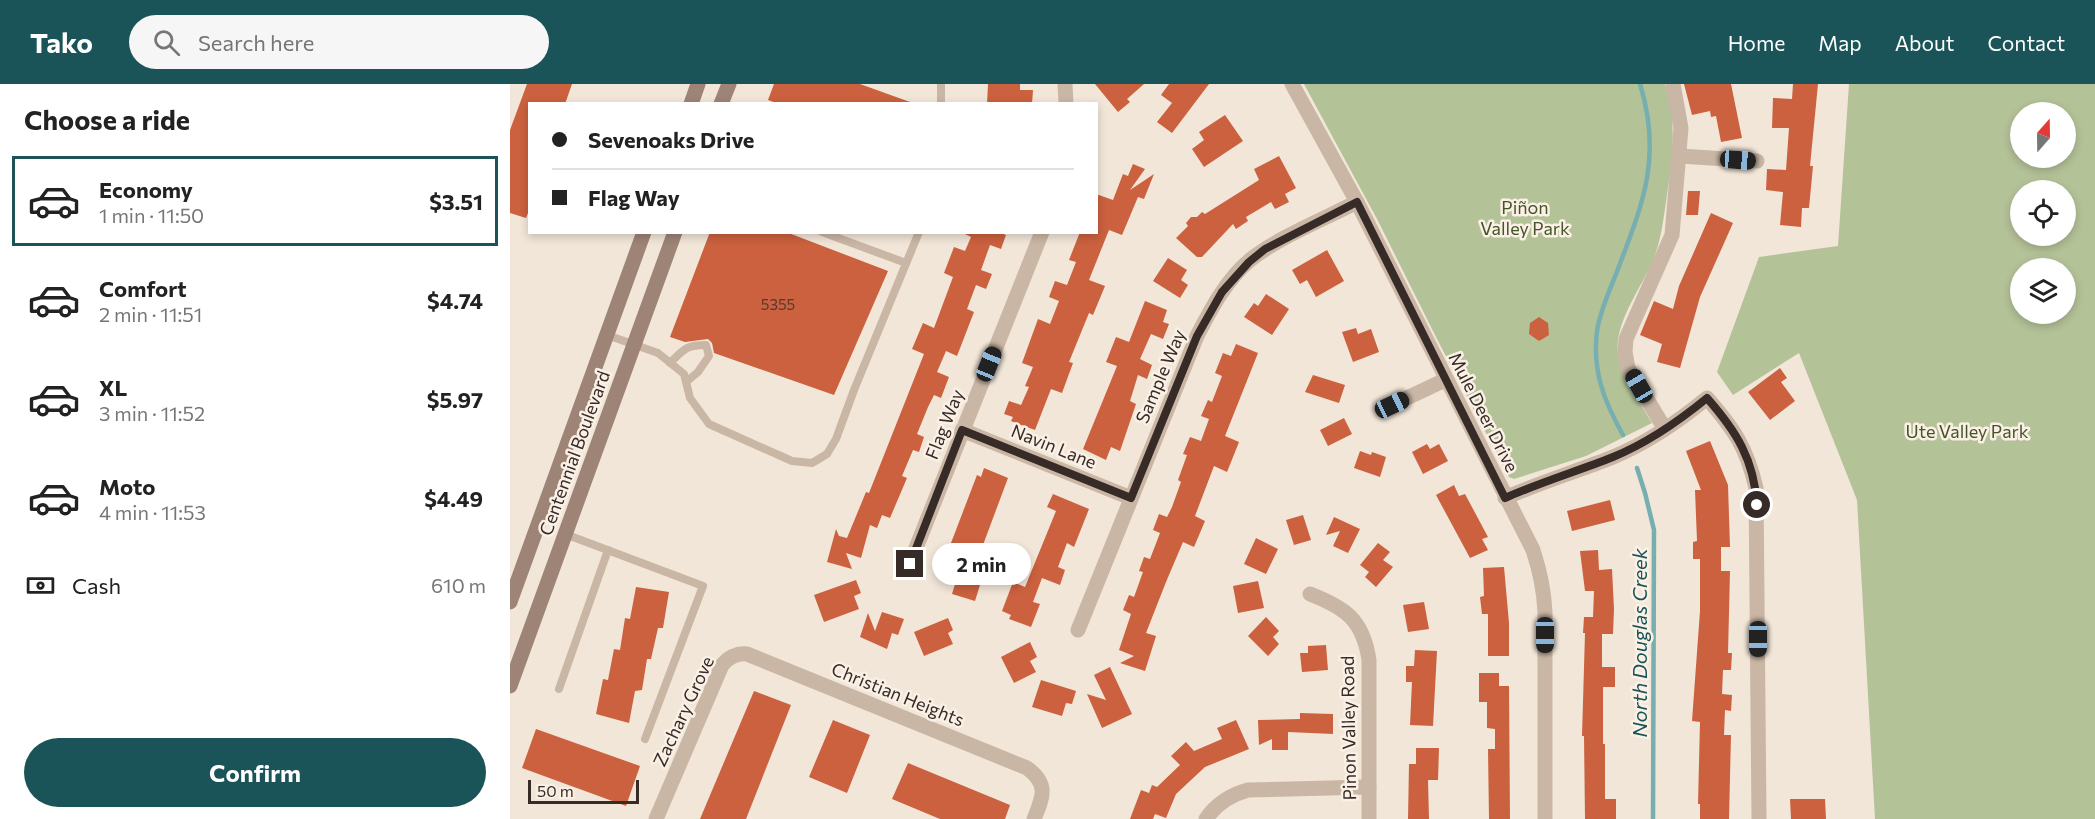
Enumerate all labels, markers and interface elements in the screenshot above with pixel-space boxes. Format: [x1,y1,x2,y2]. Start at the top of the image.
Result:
search box [129,15,549,69]
text: Tako [30,25,93,59]
icon: search [150,26,183,59]
text: Search here [198,29,314,56]
text: Home [1728,30,1785,55]
text: Map [1818,30,1862,55]
text: About [1895,30,1954,55]
text: Contact [1987,30,2065,55]
north arrow [2010,102,2076,168]
map controls [2010,102,2076,324]
text: Choose a ride [24,103,190,136]
text: Sevenoaks Drive [588,126,754,153]
car [1719,150,1757,170]
icon: car [27,174,81,228]
text: Economy [99,176,193,203]
button: locate [2010,180,2076,246]
text: Flag Way [588,184,680,211]
text: $3.51 [429,188,483,215]
park label: Piñon Valley Park [1480,196,1570,239]
text: 1 min · 11:50 [99,203,204,227]
button: layers [2010,258,2076,324]
icon: car [27,273,81,327]
text: Comfort [99,275,187,302]
text: $4.74 [427,287,483,314]
house number: 5355 [761,295,795,313]
text: 2 min · 11:51 [99,302,202,326]
street label: Sample Way [1130,326,1190,426]
car [974,344,1004,384]
street label: Mule Deer Drive [1444,349,1524,475]
car [1622,366,1656,406]
street label: Centennial Boulevard [534,368,614,538]
icon: car [27,372,81,426]
text: XL [99,374,127,401]
text: $5.97 [427,386,483,413]
street label: Flag Way [920,386,968,462]
car [1372,389,1412,421]
text: 3 min · 11:52 [99,401,205,425]
street label: Navin Lane [1008,419,1100,473]
park label: Ute Valley Park [1906,420,2029,442]
icon: car [27,471,81,525]
text: Moto [99,473,155,500]
text: $4.49 [424,485,483,512]
route start [1743,491,1770,518]
text: 4 min · 11:53 [99,500,206,524]
callout: 2 min [931,543,1030,585]
water label: North Douglas Creek [1627,547,1651,737]
route end [896,550,923,577]
text: 2 min [957,552,1006,576]
icon: cash [24,569,57,602]
text: Cash [72,572,121,599]
text: 610 m [431,573,486,597]
car [1536,617,1554,653]
car [1749,621,1767,657]
street label: Zachary Grove [648,652,718,770]
street label: Pinon Valley Road [1336,655,1360,801]
street label: Christian Heights [828,657,968,731]
button: Confirm [24,738,486,807]
scale bar [528,777,639,804]
text: 50 m [537,781,574,800]

